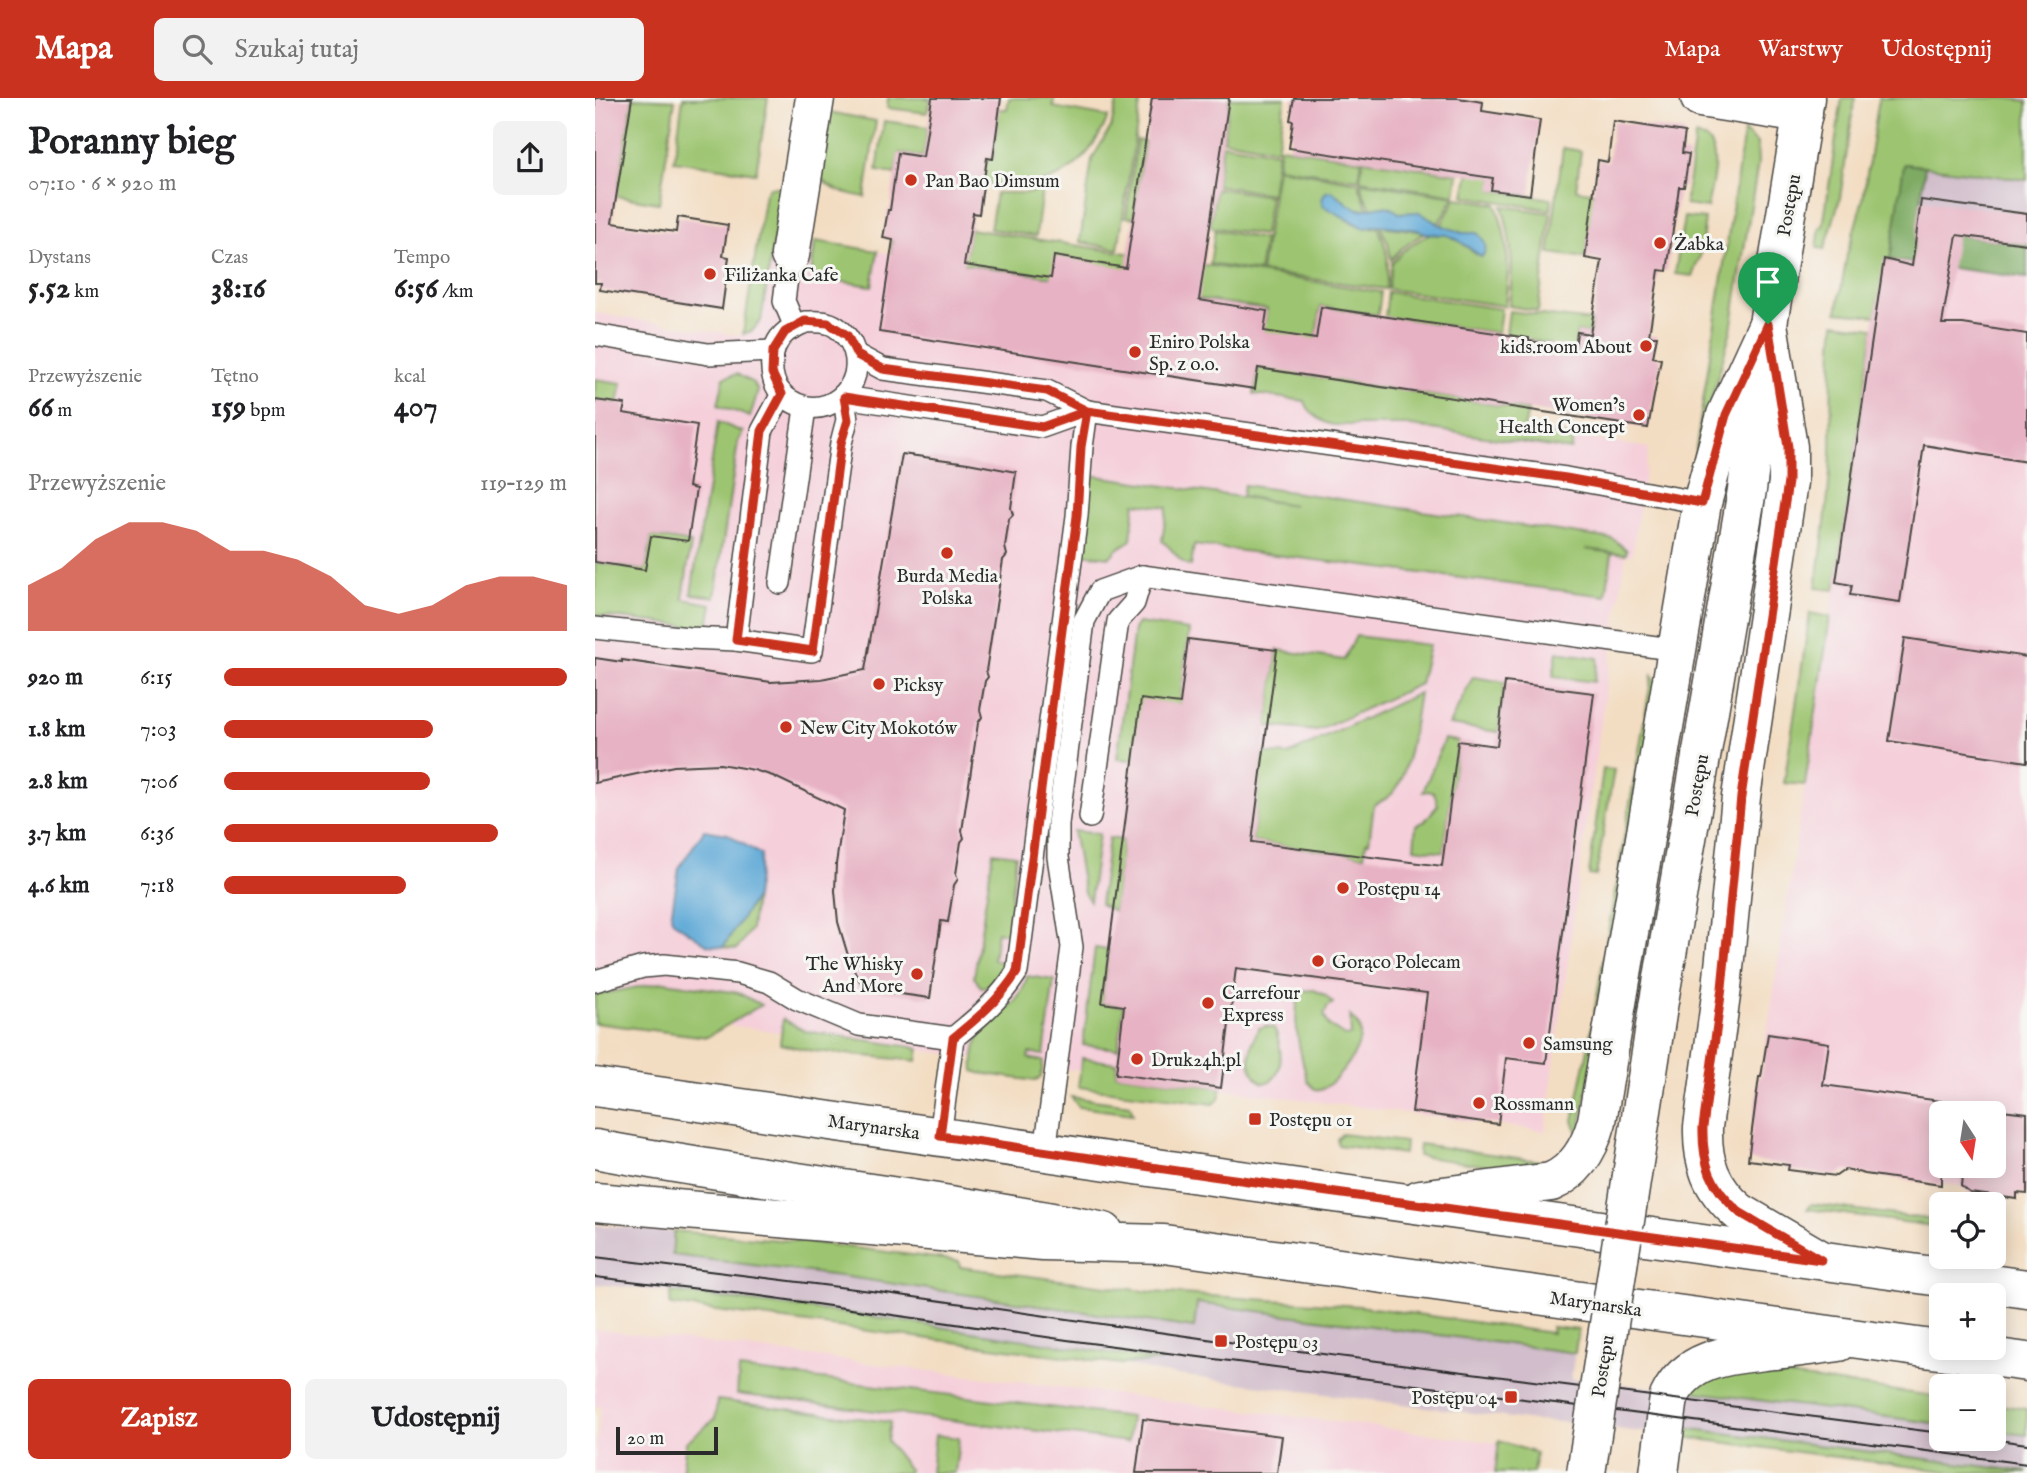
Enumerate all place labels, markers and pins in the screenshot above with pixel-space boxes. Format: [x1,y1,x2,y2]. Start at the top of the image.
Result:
place label: Pan Bao Dimsum [925,170,1060,194]
marker: Pan Bao Dimsum [903,172,919,188]
place label: Żabka [1674,233,1725,257]
marker: Żabka [1652,235,1668,251]
pin [1738,252,1798,324]
place label: Filiżanka Cafe [724,264,839,288]
marker: Filiżanka Cafe [702,266,718,282]
place label: Eniro Polska Sp. z o.o. [1149,331,1251,377]
place label: kids.room About [1500,336,1632,360]
marker: kids.room About [1638,338,1654,354]
marker: Eniro Polska Sp. z o.o. [1127,344,1143,360]
place label: Women’s Health Concept [1498,394,1625,440]
marker: Women’s Health Concept [1631,407,1647,423]
marker: Burda Media Polska [939,545,955,561]
place label: Burda Media Polska [896,565,999,611]
place label: Picksy [893,674,944,698]
marker: Picksy [871,676,887,692]
place label: New City Mokotów [800,717,957,741]
marker: New City Mokotów [778,719,794,735]
place label: Postępu 14 [1357,878,1441,902]
marker: Postępu 14 [1335,880,1351,896]
place label: Gorąco Polecam [1332,951,1461,975]
place label: The Whisky And More [806,953,904,999]
marker: Gorąco Polecam [1310,953,1326,969]
marker: The Whisky And More [909,966,925,982]
place label: Carrefour Express [1222,982,1300,1028]
marker: Carrefour Express [1200,995,1216,1011]
place label: Samsung [1543,1033,1613,1057]
marker: Samsung [1521,1035,1537,1051]
place label: Druk24h.pl [1151,1049,1242,1073]
marker: Druk24h.pl [1129,1051,1145,1067]
place label: Rossmann [1493,1093,1574,1117]
marker: Rossmann [1471,1095,1487,1111]
place label: Postępu 01 [1269,1109,1352,1133]
marker: Postępu 01 [1247,1111,1263,1127]
place label: Postępu 03 [1235,1331,1318,1355]
marker: Postępu 03 [1213,1333,1229,1349]
place label: Postępu 04 [1411,1387,1498,1411]
marker: Postępu 04 [1503,1389,1519,1405]

